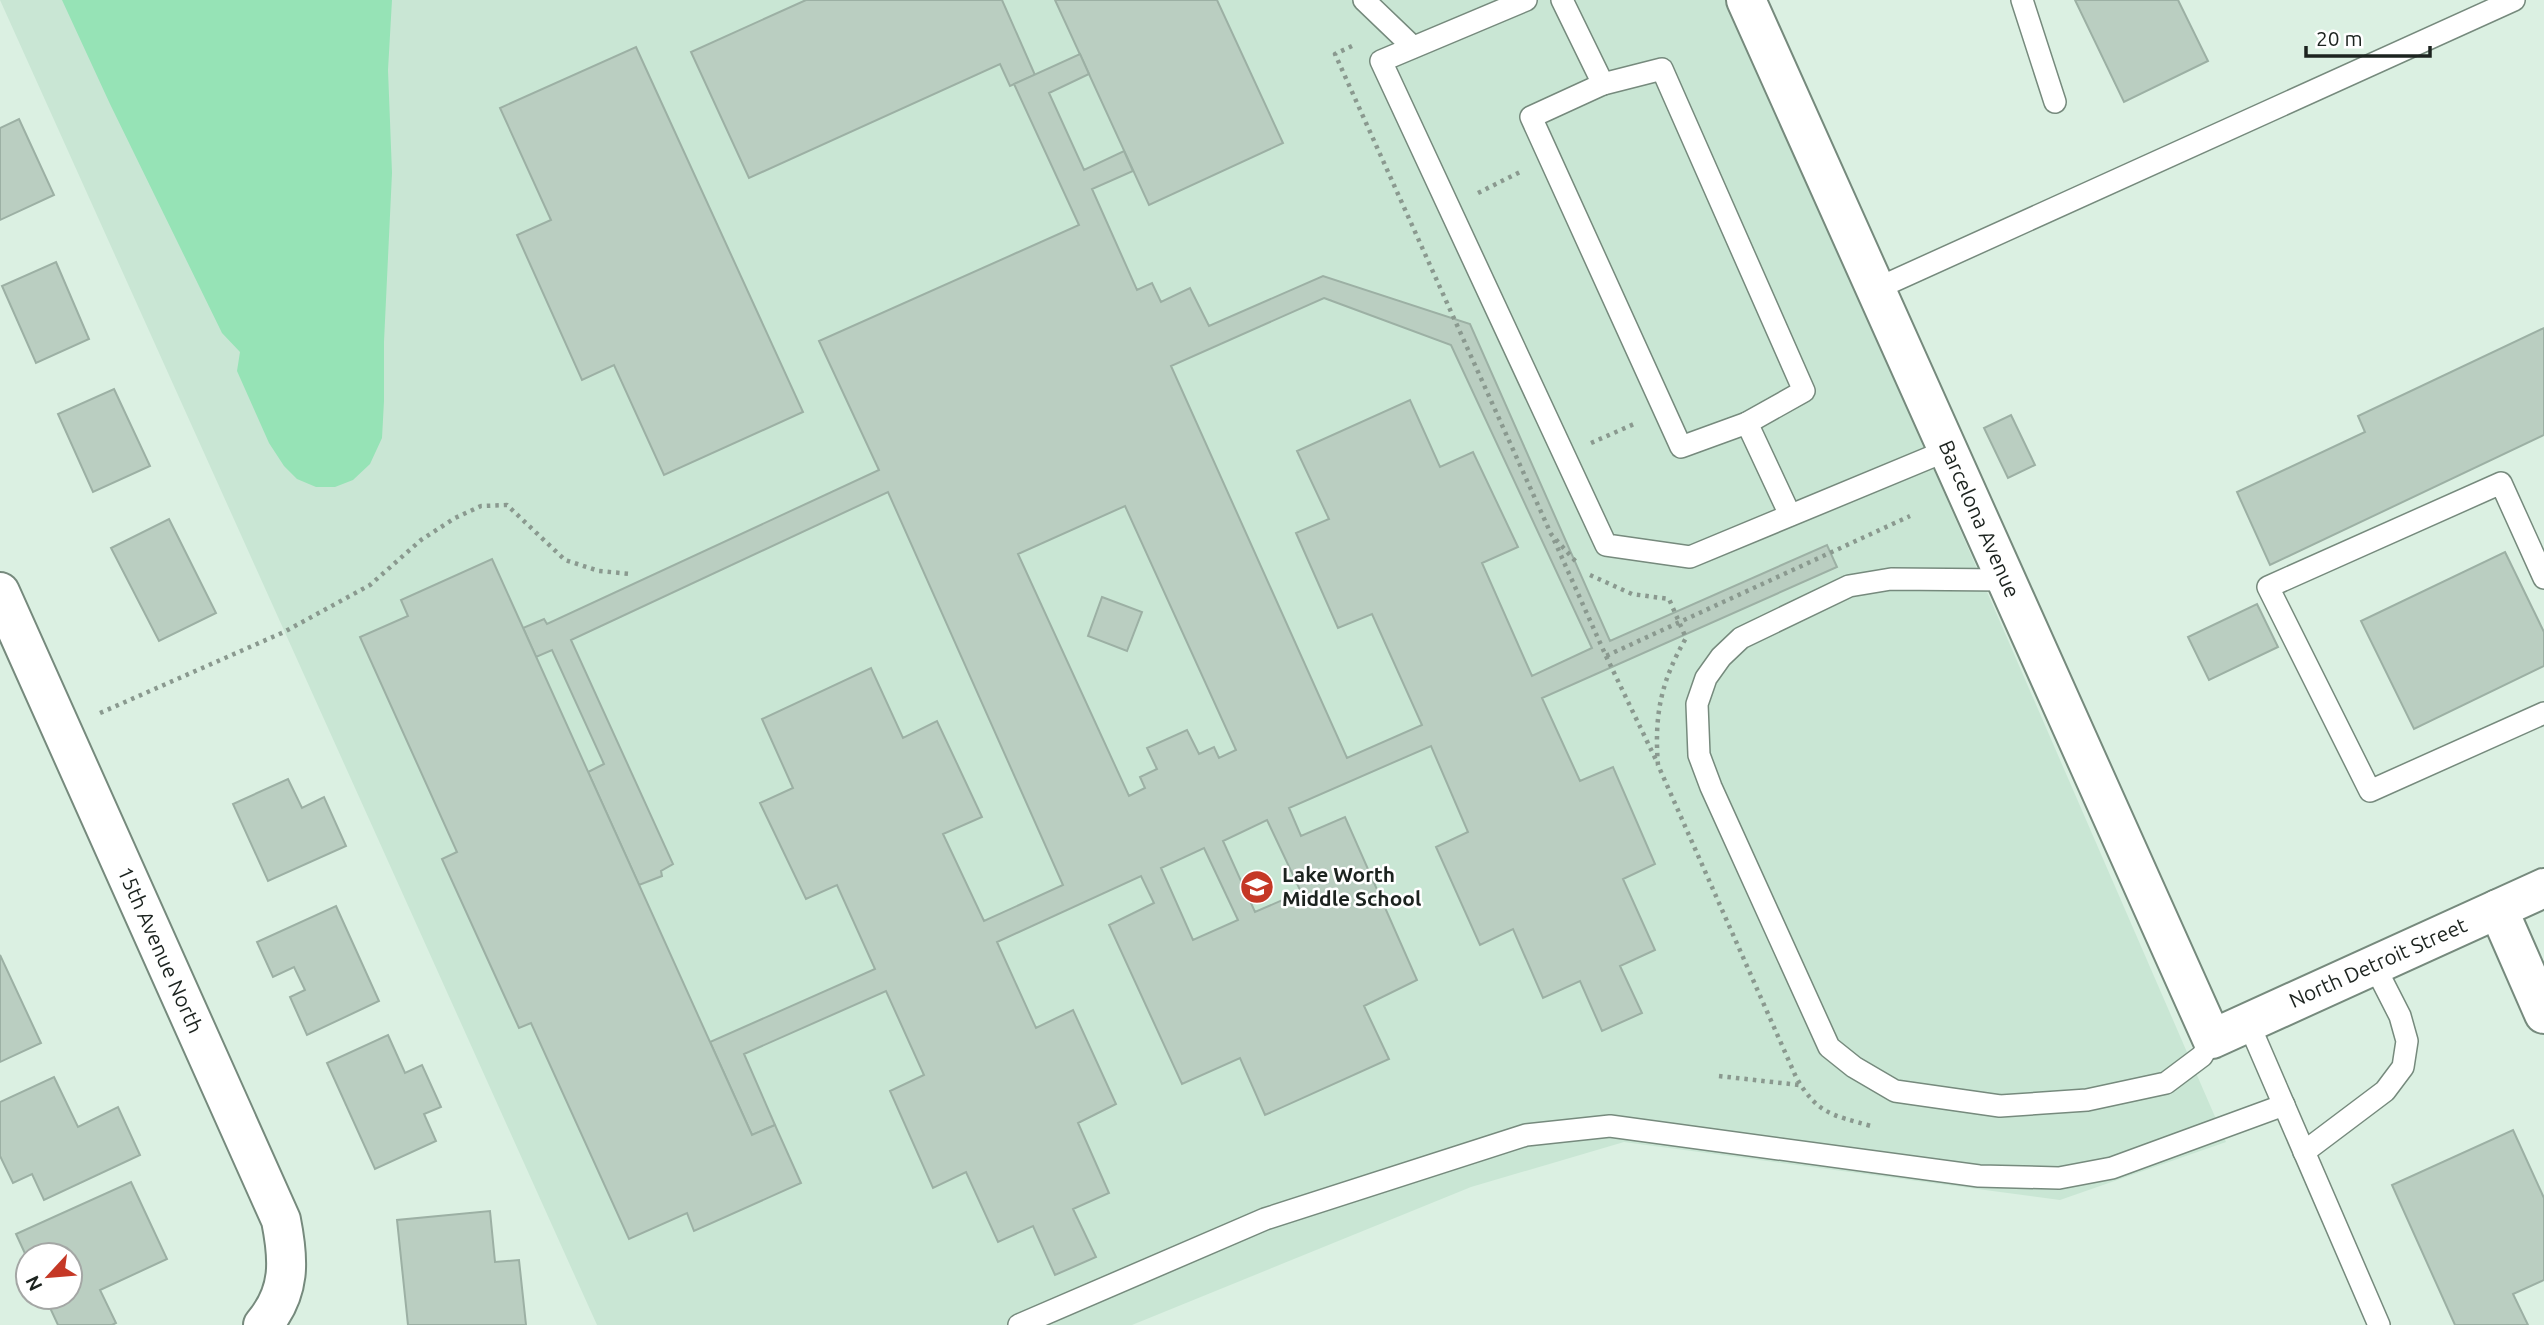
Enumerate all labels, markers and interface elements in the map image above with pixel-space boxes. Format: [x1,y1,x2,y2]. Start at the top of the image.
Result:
scale bar [2306,14,2430,58]
text: 20 m [2316,26,2363,50]
street label: Barcelona Avenue [1934,436,2025,601]
place label: Lake Worth Middle School [1282,862,1421,910]
street label: 15th Avenue North [113,863,208,1037]
school or university icon: Lake Worth Middle School [1238,868,1276,906]
street label: North Detroit Street [2285,912,2470,1012]
north arrow [14,1241,84,1311]
text: N [21,1272,47,1295]

